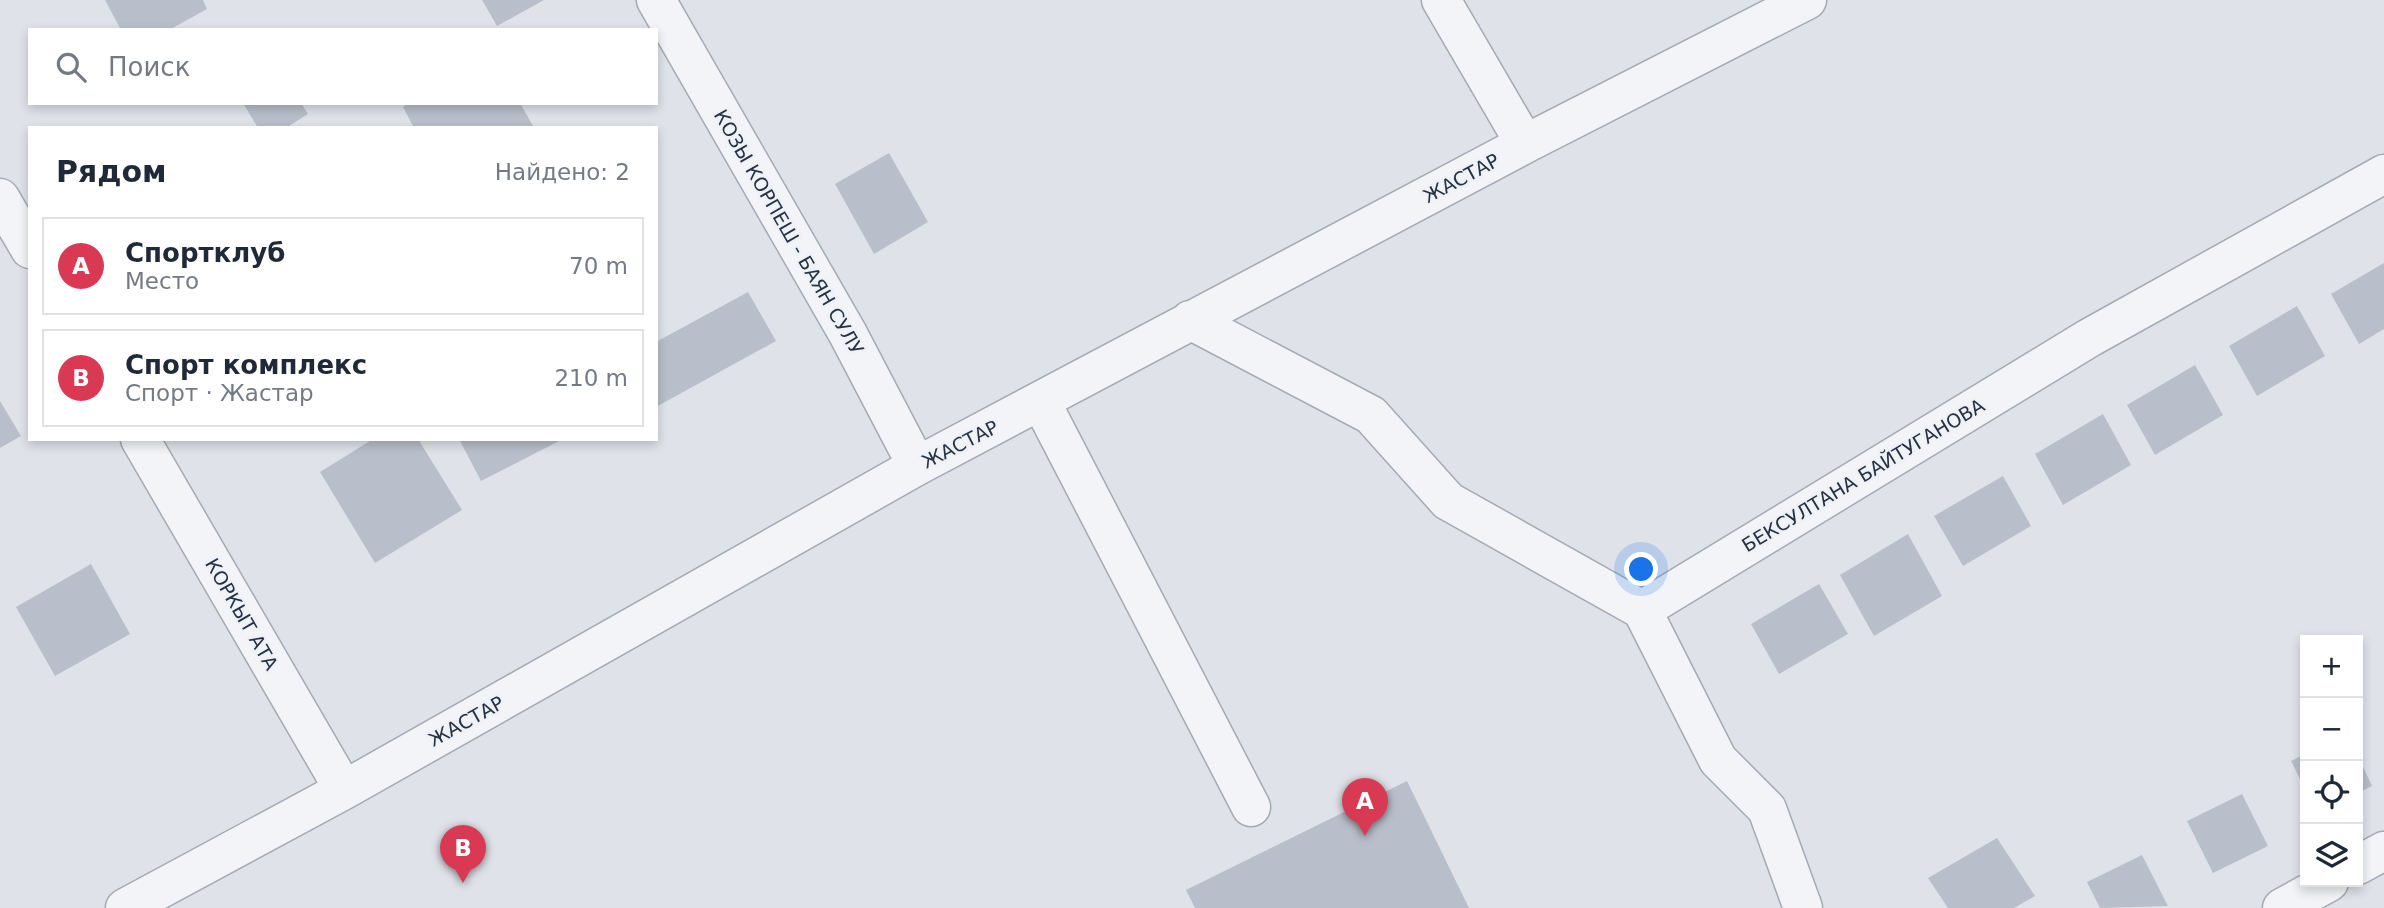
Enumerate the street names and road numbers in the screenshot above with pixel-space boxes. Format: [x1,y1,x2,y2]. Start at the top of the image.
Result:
street label: КОЗЫ КОРПЕШ - БАЯН СУЛУ [710,106,869,359]
street label: ЖАСТАР [1419,149,1503,207]
street label: БЕКСУЛТАНА БАЙТУГАНОВА [1738,394,1988,556]
street label: ЖАСТАР [918,415,1002,473]
street label: КОРКЫТ АТА [201,554,283,674]
street label: ЖАСТАР [424,691,508,751]

